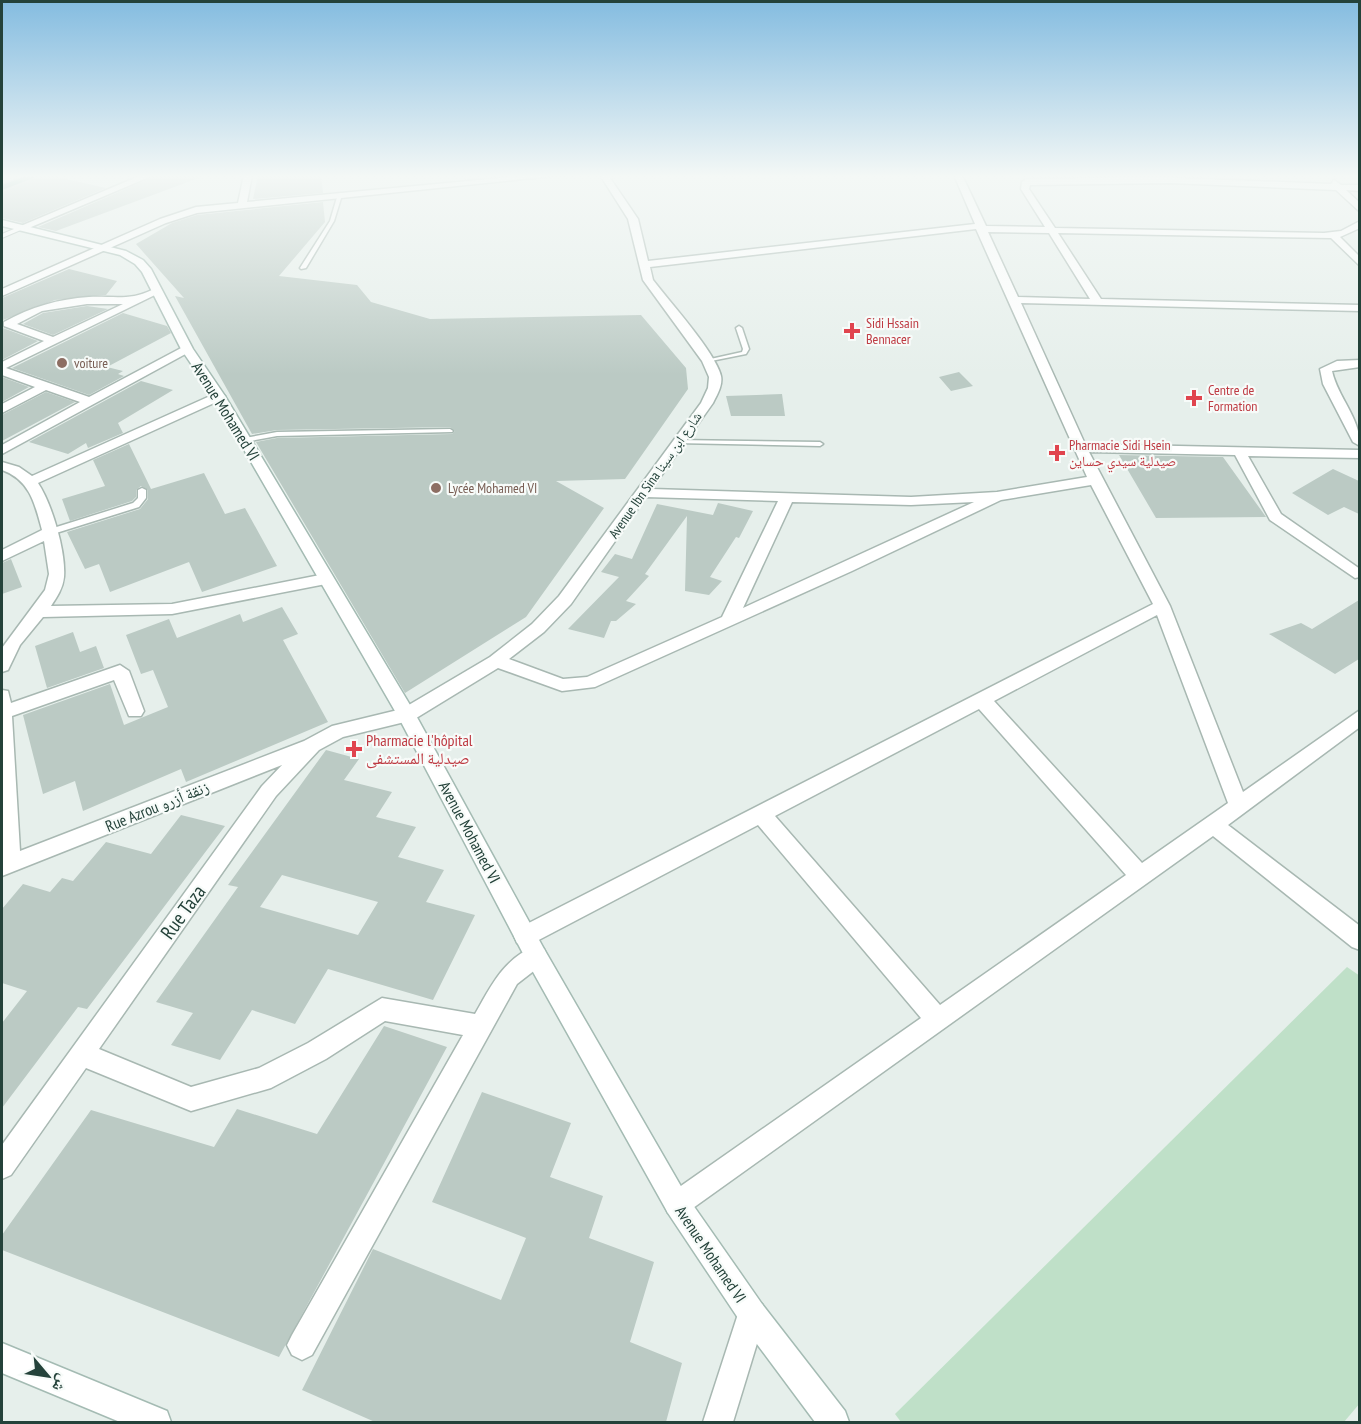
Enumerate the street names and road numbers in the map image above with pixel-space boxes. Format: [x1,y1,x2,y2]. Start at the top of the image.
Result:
street label: Avenue Mohamed VI [188,358,264,464]
street label: Avenue Ibn Sina شارع ابن سينا [604,408,706,542]
street label: Rue Azrou زنقة أزرو [102,776,212,836]
street label: Avenue Mohamed VI [435,778,505,886]
street label: Rue Taza [155,880,211,944]
street label: Avenue Mohamed VI [671,1202,751,1306]

